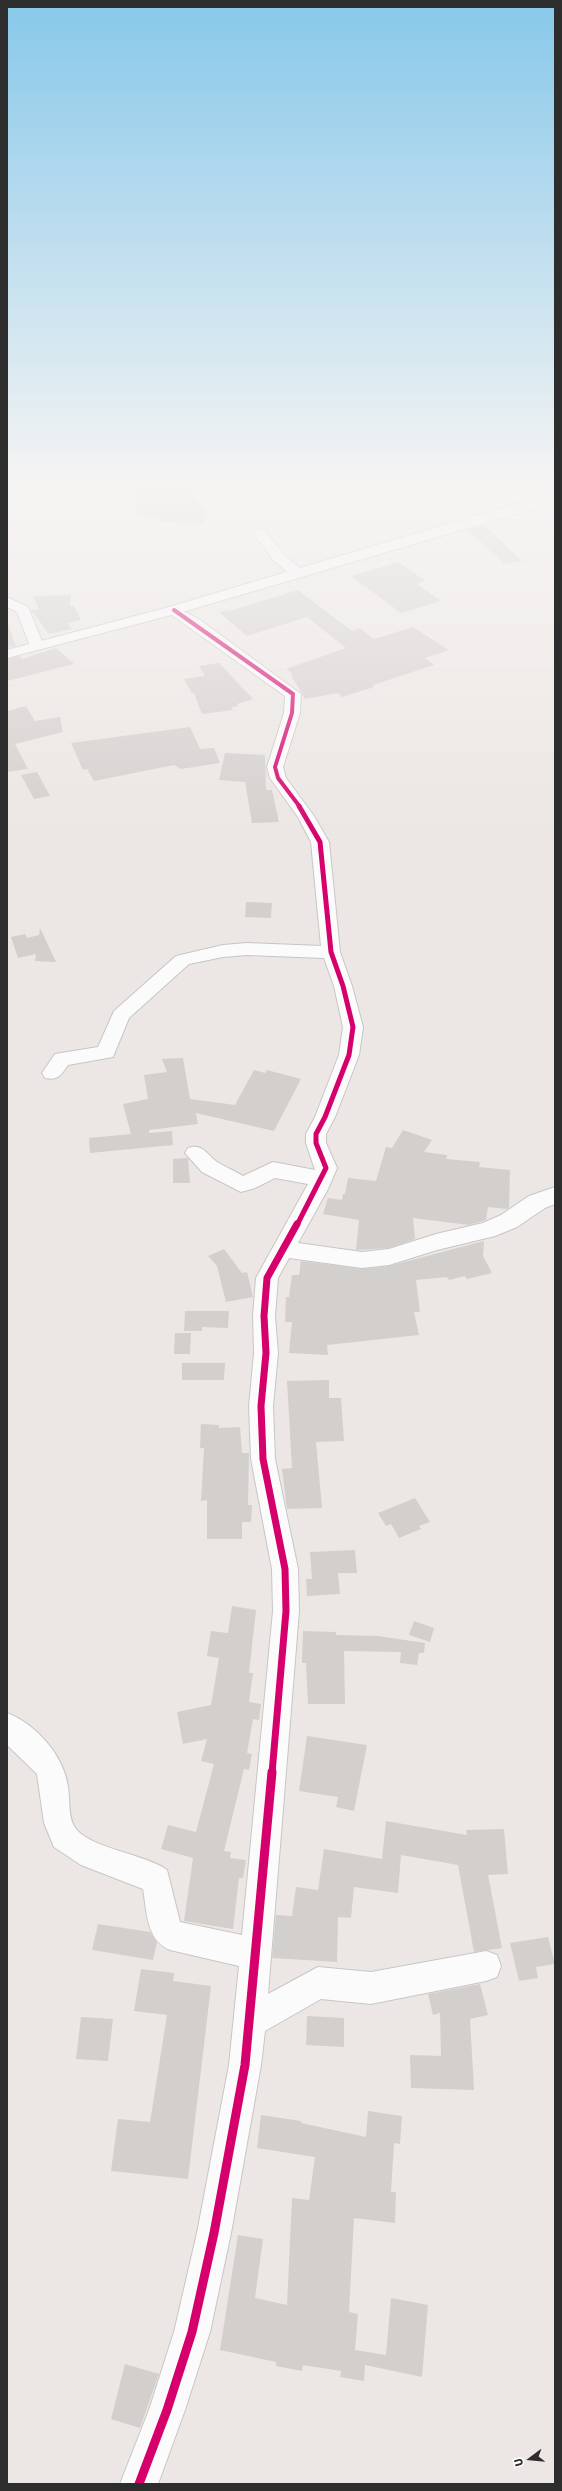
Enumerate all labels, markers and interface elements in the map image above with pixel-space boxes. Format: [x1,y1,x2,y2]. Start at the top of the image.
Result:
north arrow [510,2439,550,2479]
text: U [510,2456,527,2468]

